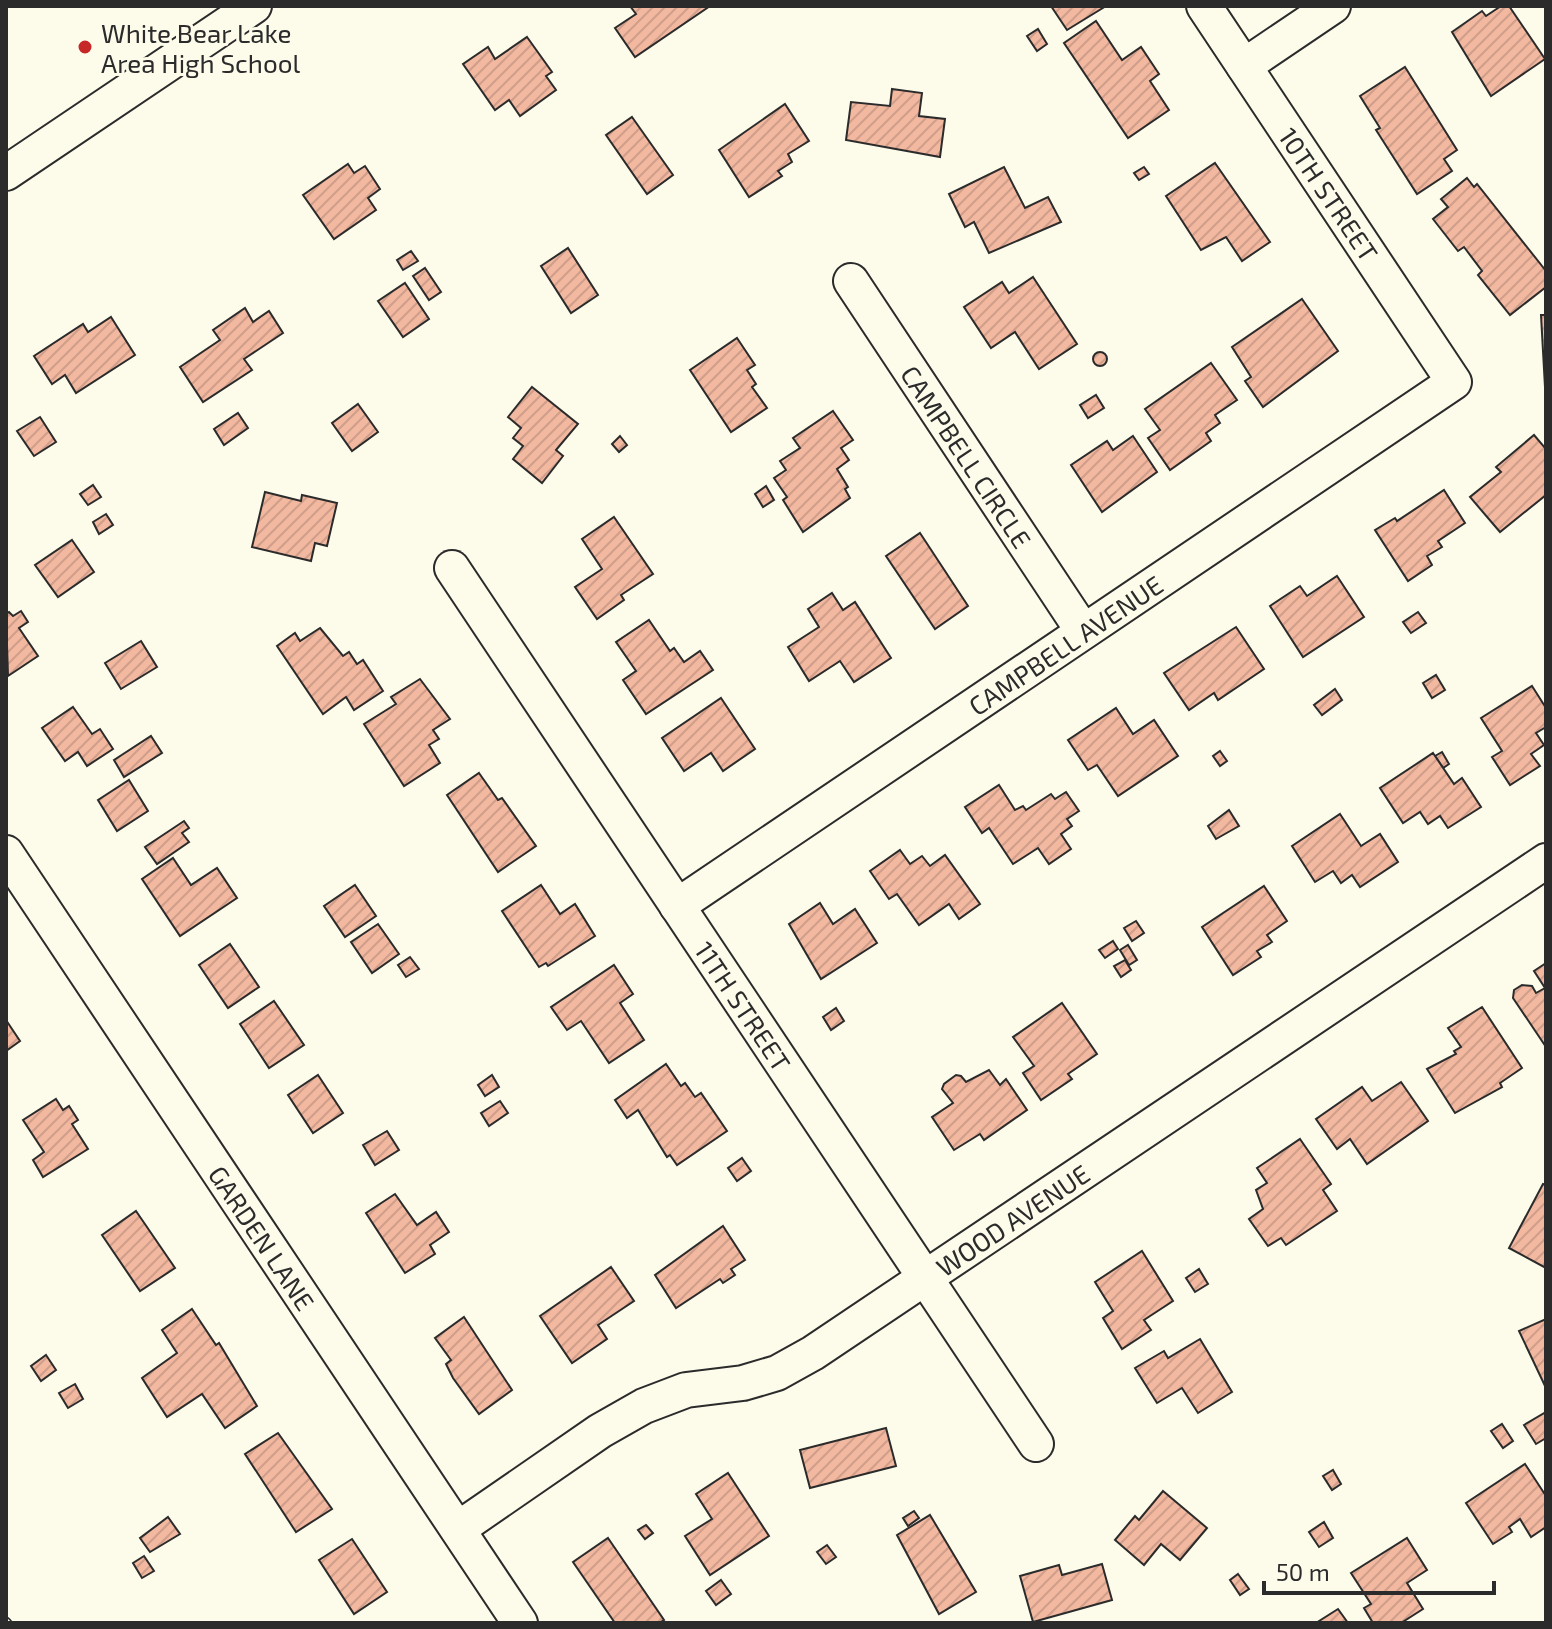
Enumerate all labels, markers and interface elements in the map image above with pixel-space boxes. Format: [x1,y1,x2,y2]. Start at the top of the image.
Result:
place label: White Bear Lake Area High School [101,17,300,78]
marker: White Bear Lake Area High School [76,38,94,56]
street label: 10TH STREET [1273,121,1385,267]
street label: CAMPBELL CIRCLE [895,359,1039,553]
street label: CAMPBELL AVENUE [962,568,1168,721]
street label: 11TH STREET [690,935,798,1076]
street label: WOOD AVENUE [930,1157,1095,1282]
street label: GARDEN LANE [203,1159,322,1315]
scale bar [1264,1545,1494,1595]
text: 50 m [1276,1557,1330,1586]

